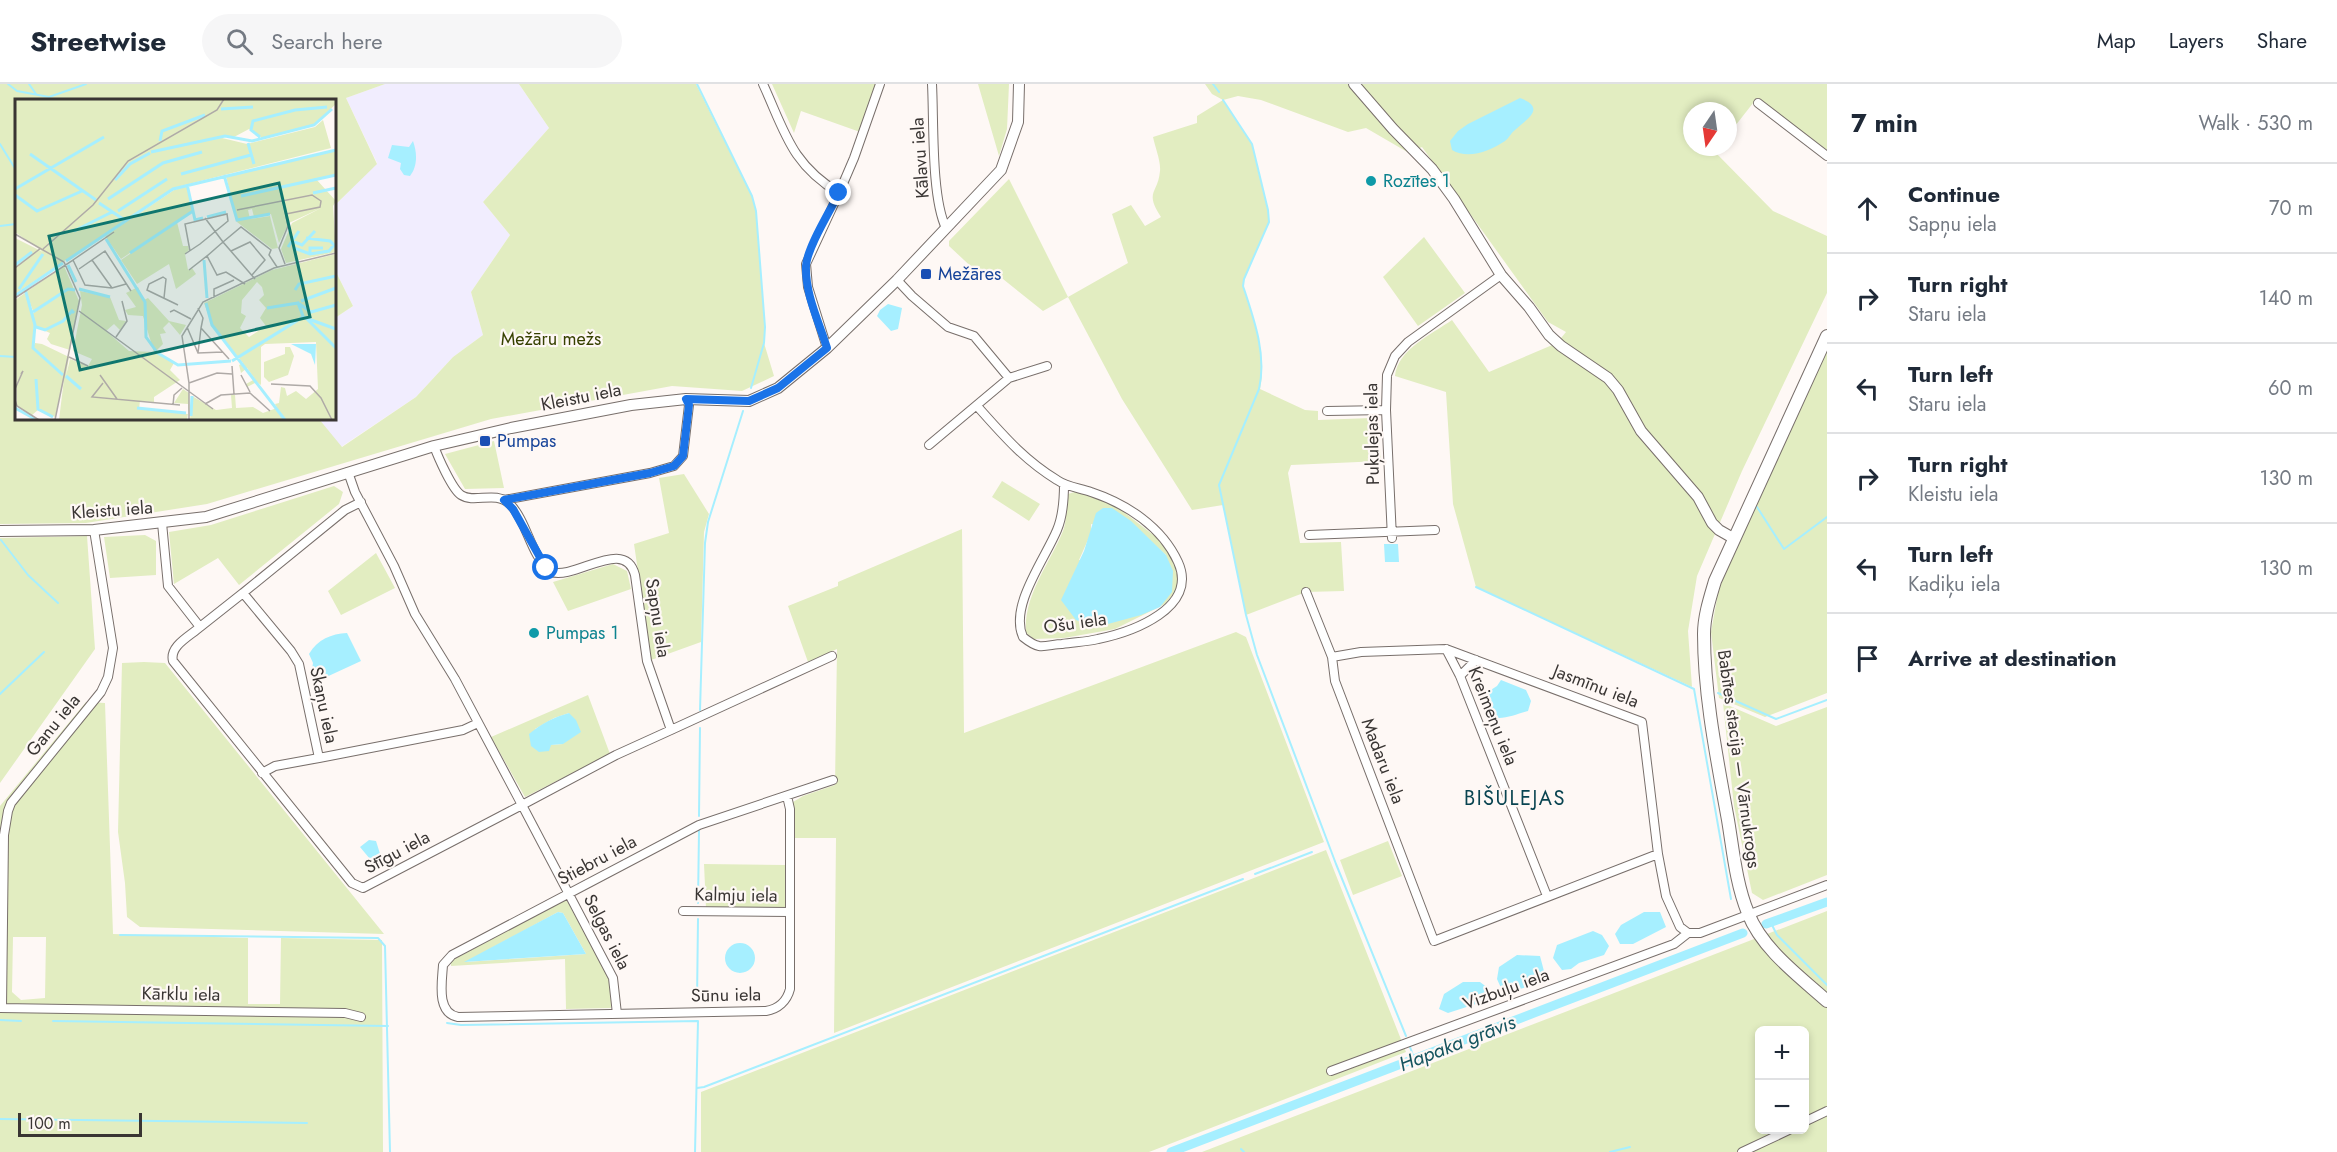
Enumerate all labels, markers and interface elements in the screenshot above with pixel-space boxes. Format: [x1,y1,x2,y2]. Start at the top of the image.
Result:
search box [202,14,622,68]
text: Streetwise [30,21,166,62]
icon: search [223,25,256,58]
text: Search here [271,25,383,57]
text: Map [2097,26,2136,56]
text: Layers [2169,26,2224,56]
text: Share [2257,26,2307,56]
inset map [15,99,336,420]
north arrow [1683,102,1737,156]
text: 7 min [1851,104,1918,142]
text: Walk · 530 m [2198,109,2313,138]
street label: Kālavu iela [904,117,936,199]
place label: Rozītes 1 [1383,168,1450,194]
marker: Rozītes 1 [1364,174,1378,188]
text: Continue [1908,178,2000,210]
route end [825,179,851,205]
icon: ahead [1851,192,1884,225]
text: 70 m [2269,194,2313,223]
text: Sapņu iela [1908,210,1997,239]
place label: Mežāres [938,261,1001,287]
marker: Mežāres [919,267,933,281]
text: Turn right [1908,268,2008,300]
icon: right [1851,282,1884,315]
text: 140 m [2259,284,2313,313]
text: Staru iela [1908,300,1986,329]
park label: Mežāru mežs [501,326,601,352]
text: Turn left [1908,358,1993,390]
icon: left [1851,372,1884,405]
text: 60 m [2268,374,2313,403]
street label: Kleistu iela [539,376,623,418]
street label: Puķulejas iela [1358,383,1386,485]
text: Staru iela [1908,390,1986,419]
place label: Pumpas [497,428,556,454]
marker: Pumpas [478,434,492,448]
text: Turn right [1908,448,2008,480]
icon: right [1851,462,1884,495]
text: 130 m [2259,464,2313,493]
text: Kleistu iela [1908,480,1998,509]
street label: Kleistu iela [70,494,154,526]
text: Turn left [1908,538,1993,570]
icon: left [1851,552,1884,585]
route start [532,554,558,580]
text: 130 m [2259,554,2313,583]
text: Kadiķu iela [1908,570,2000,599]
street label: Sapņu iela [639,577,677,659]
street label: Ošu iela [1042,606,1108,640]
place label: Pumpas 1 [546,620,619,646]
marker: Pumpas 1 [527,626,541,640]
icon: arrive [1851,642,1884,675]
text: Arrive at destination [1908,642,2117,674]
street label: Babītes stacija — Vārnukrogs [1711,648,1767,870]
street label: Jasmīnu iela [1547,657,1643,714]
street label: Kreimeņu iela [1461,663,1525,769]
street label: Skaņu iela [303,664,345,746]
street label: Ganu iela [20,688,86,762]
street label: Madaru iela [1355,714,1411,808]
district label: BIŠULEJAS [1464,784,1566,813]
street label: Stīgu iela [360,824,434,880]
street label: Stiebru iela [553,828,641,892]
street label: Kalmju iela [694,881,778,909]
street label: Selgas iela [577,890,637,974]
street label: Vizbuļu iela [1459,961,1553,1017]
street label: Kārklu iela [141,980,221,1008]
street label: Sūnu iela [691,981,761,1009]
water label: Hapaka grāvis [1395,1008,1520,1079]
map controls [1755,1026,1809,1134]
button: + [1755,1026,1809,1080]
button: − [1755,1080,1809,1134]
scale bar [18,1110,142,1138]
text: 100 m [27,1112,71,1135]

